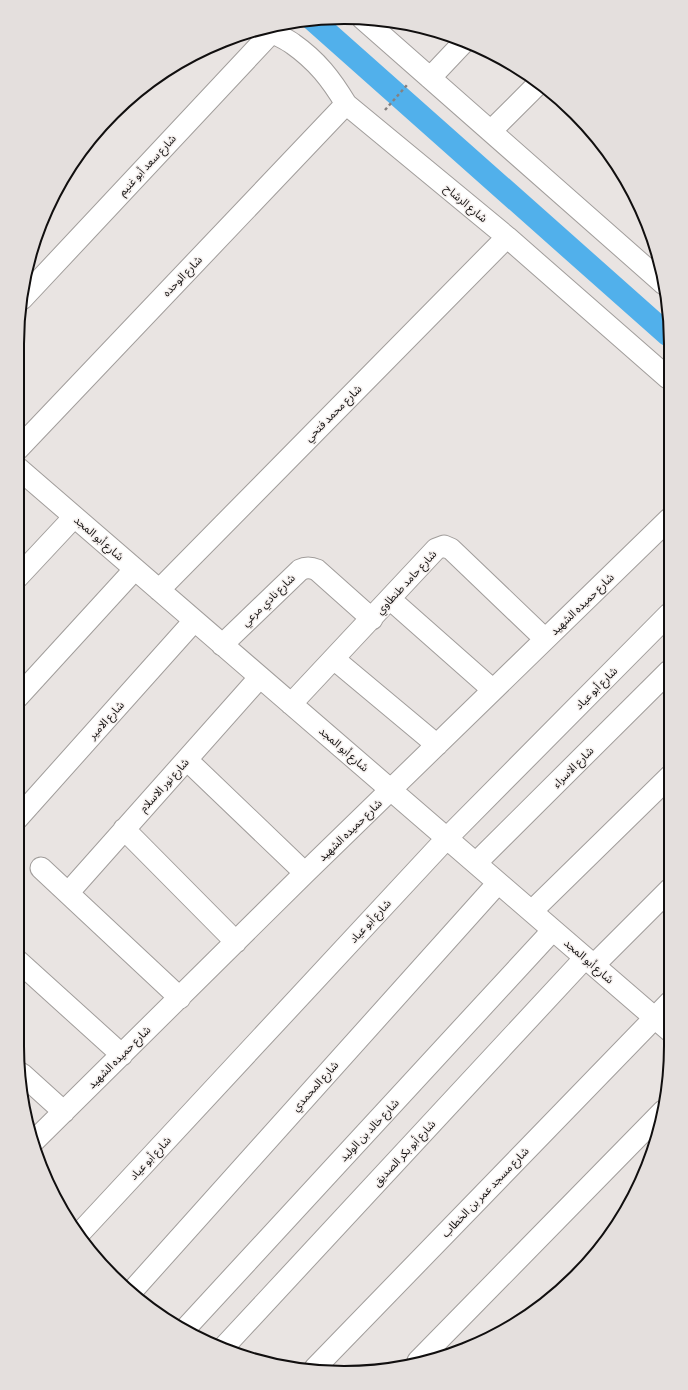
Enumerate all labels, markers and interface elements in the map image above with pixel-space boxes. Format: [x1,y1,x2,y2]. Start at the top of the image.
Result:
street label: شارع سعد أبو غنيم [115,131,181,200]
street label: شارع الرشاح [441,181,491,226]
street label: شارع الوحده [159,252,206,300]
street label: شارع محمد فتحي [302,381,367,446]
street label: شارع أبو المجد [71,513,127,564]
street label: شارع حامد طنطاوي [373,547,441,619]
street label: شارع حميده الشهيد [547,570,618,639]
street label: شارع نادي مرعي [238,571,300,631]
street label: شارع أبو عياد [572,663,621,713]
street label: شارع الامير [84,698,128,744]
street label: شارع أبو المجد [316,724,372,775]
street label: شارع الاسراء [549,743,597,791]
street label: شارع نور الاسلام [136,755,193,815]
street label: شارع حميده الشهيد [315,796,386,865]
street label: شارع أبو عياد [346,896,395,946]
street label: شارع أبو المجد [561,936,617,987]
street label: شارع حميده الشهيد [85,1022,154,1092]
street label: شارع المحمدي [289,1058,343,1116]
street label: شارع خالد بن الوليد [336,1095,403,1165]
street label: شارع أبو بكر الصديق [370,1117,439,1190]
street label: شارع أبو عياد [126,1133,175,1183]
street label: شارع مسجد عمر بن الخطاب [438,1144,533,1241]

